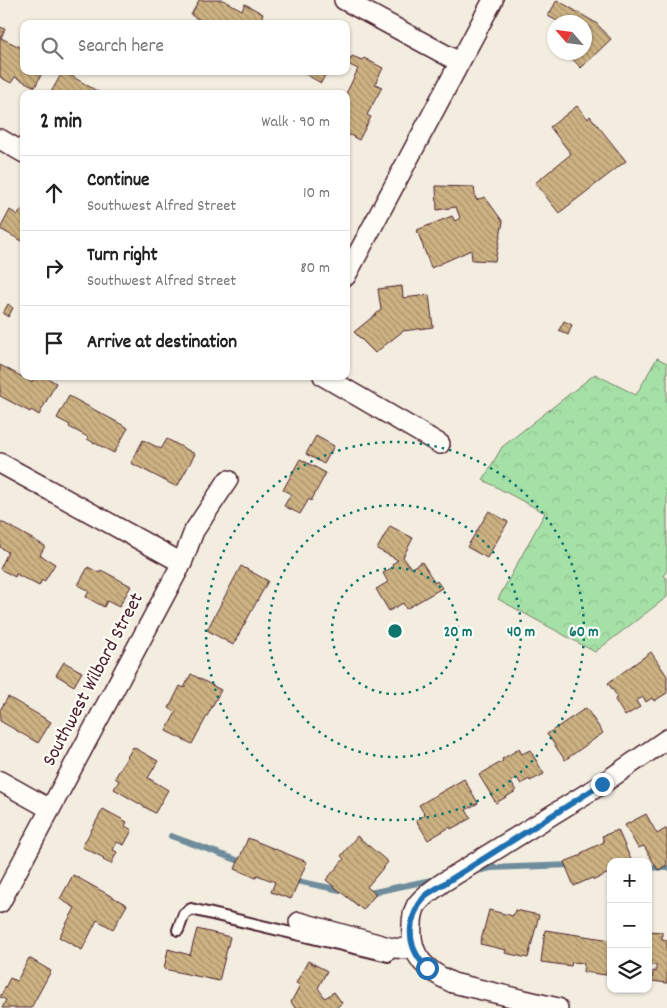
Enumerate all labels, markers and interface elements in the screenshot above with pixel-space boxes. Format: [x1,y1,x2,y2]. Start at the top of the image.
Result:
north arrow [547,15,592,60]
search box [20,20,350,75]
icon: search [38,34,66,62]
text: Search here [78,34,164,61]
text: 2 min [40,108,82,138]
text: Walk · 90 m [261,111,330,134]
text: Continue [87,168,149,195]
icon: ahead [40,179,68,207]
text: 10 m [303,182,330,205]
text: Southwest Alfred Street [87,195,236,218]
text: Turn right [87,243,158,270]
icon: right [40,254,68,282]
text: 80 m [300,257,330,280]
text: Southwest Alfred Street [87,270,236,293]
icon: arrive [40,329,68,357]
text: Arrive at destination [87,330,237,357]
street label: Southwest Wilbard Street [36,588,152,772]
centre of rings [386,622,404,640]
text: 20 m [444,622,472,644]
text: 40 m [507,622,535,644]
text: 60 m [569,622,599,644]
route end [591,773,614,796]
map controls [607,858,652,993]
button: + [607,858,652,903]
button: − [607,903,652,948]
button: layers [607,948,652,993]
route start [416,957,439,980]

